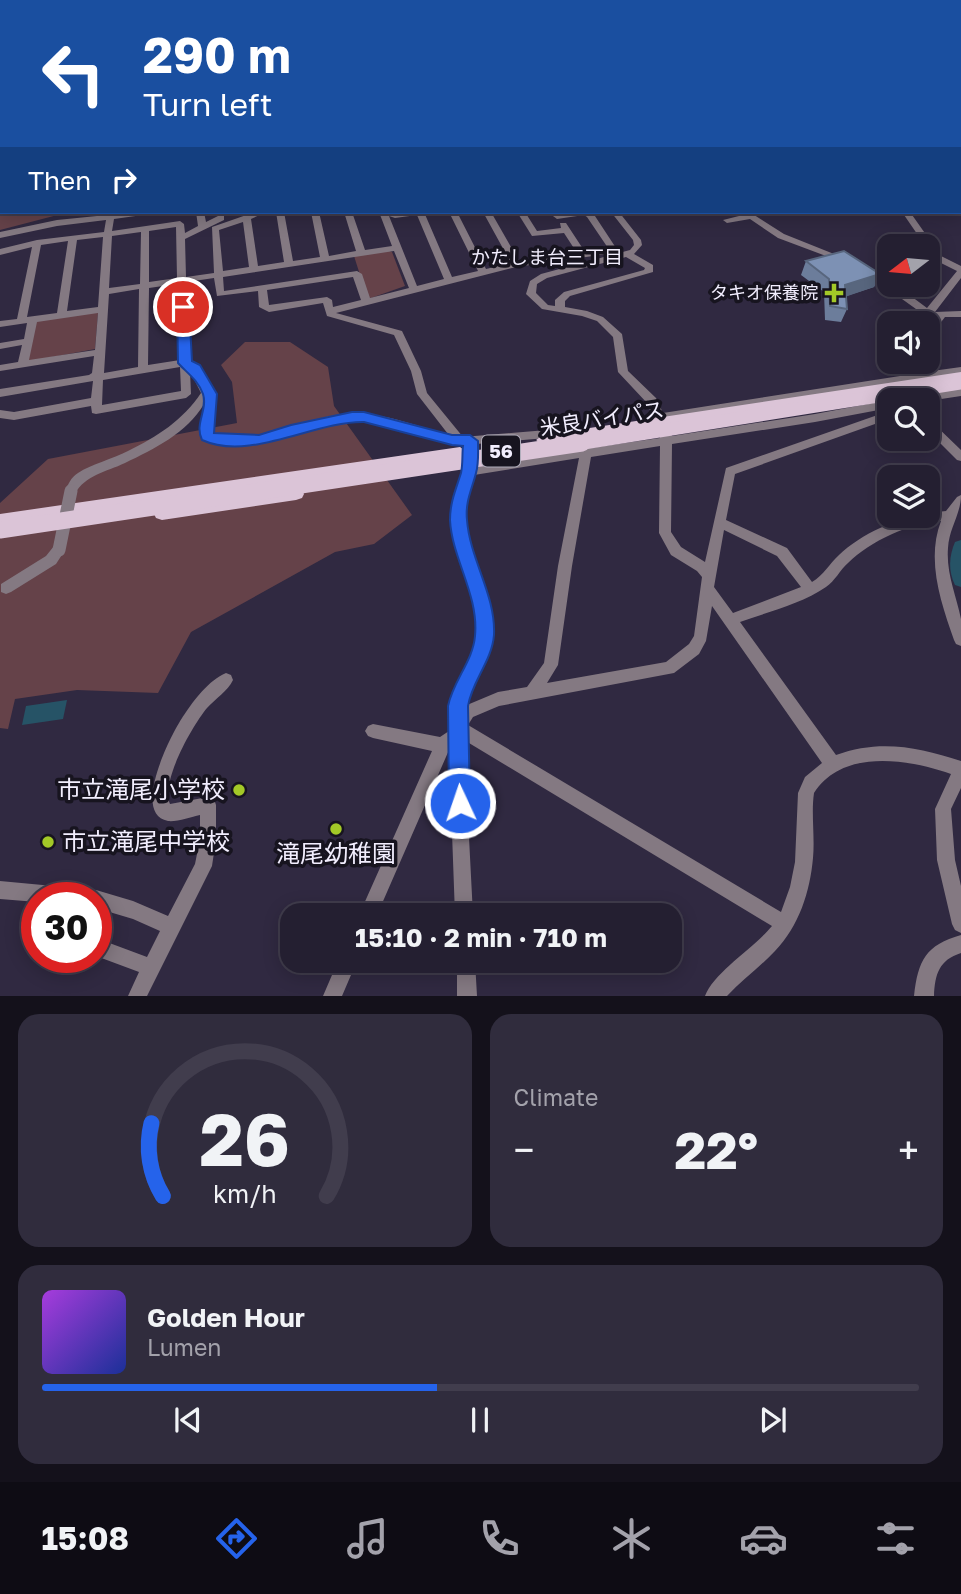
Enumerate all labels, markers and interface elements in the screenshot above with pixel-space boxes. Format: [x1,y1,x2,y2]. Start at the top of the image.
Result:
text: 290 m [143,25,291,84]
icon: left [28,28,119,119]
text: Turn left [143,85,272,123]
icon: right [105,161,143,199]
text: Then [28,165,91,196]
north arrow [877,234,940,298]
map controls [877,234,940,528]
district label: かたしま台三丁目 [471,245,623,268]
pin [153,277,213,337]
place label: タキオ保養院 [710,281,818,303]
marker: タキオ保養院 [824,283,844,303]
icon: arrive [164,288,202,326]
button: sound [877,311,940,374]
button: search [877,388,940,451]
street label: 米良バイパス [538,395,666,441]
road number: 56 [482,436,520,466]
button: layers [877,465,940,528]
position arrow [423,766,497,840]
place label: 市立滝尾小学校 [57,774,225,803]
marker: 市立滝尾小学校 [231,782,247,798]
marker: 滝尾幼稚園 [328,821,344,837]
place label: 市立滝尾中学校 [62,826,230,855]
marker: 市立滝尾中学校 [40,834,56,850]
place label: 滝尾幼稚園 [276,838,396,867]
speed limit sign: 30 [21,882,112,973]
text: 15:10 · 2 min · 710 m [355,922,607,953]
text: Climate [514,1083,598,1111]
text: 26 [199,1096,290,1183]
text: 22° [674,1118,758,1180]
text: − [514,1127,534,1172]
text: + [898,1127,919,1172]
text: km/h [213,1178,277,1209]
text: Golden Hour [147,1302,305,1333]
text: Lumen [147,1333,221,1361]
icon: previous [169,1401,207,1439]
icon: pause [461,1401,499,1439]
icon: next [754,1401,792,1439]
icon: directions [212,1514,261,1563]
icon: music [343,1514,392,1563]
icon: phone [475,1514,524,1563]
icon: climate [607,1514,656,1563]
icon: car [739,1514,788,1563]
icon: filters [871,1514,920,1563]
text: 15:08 [41,1519,129,1557]

